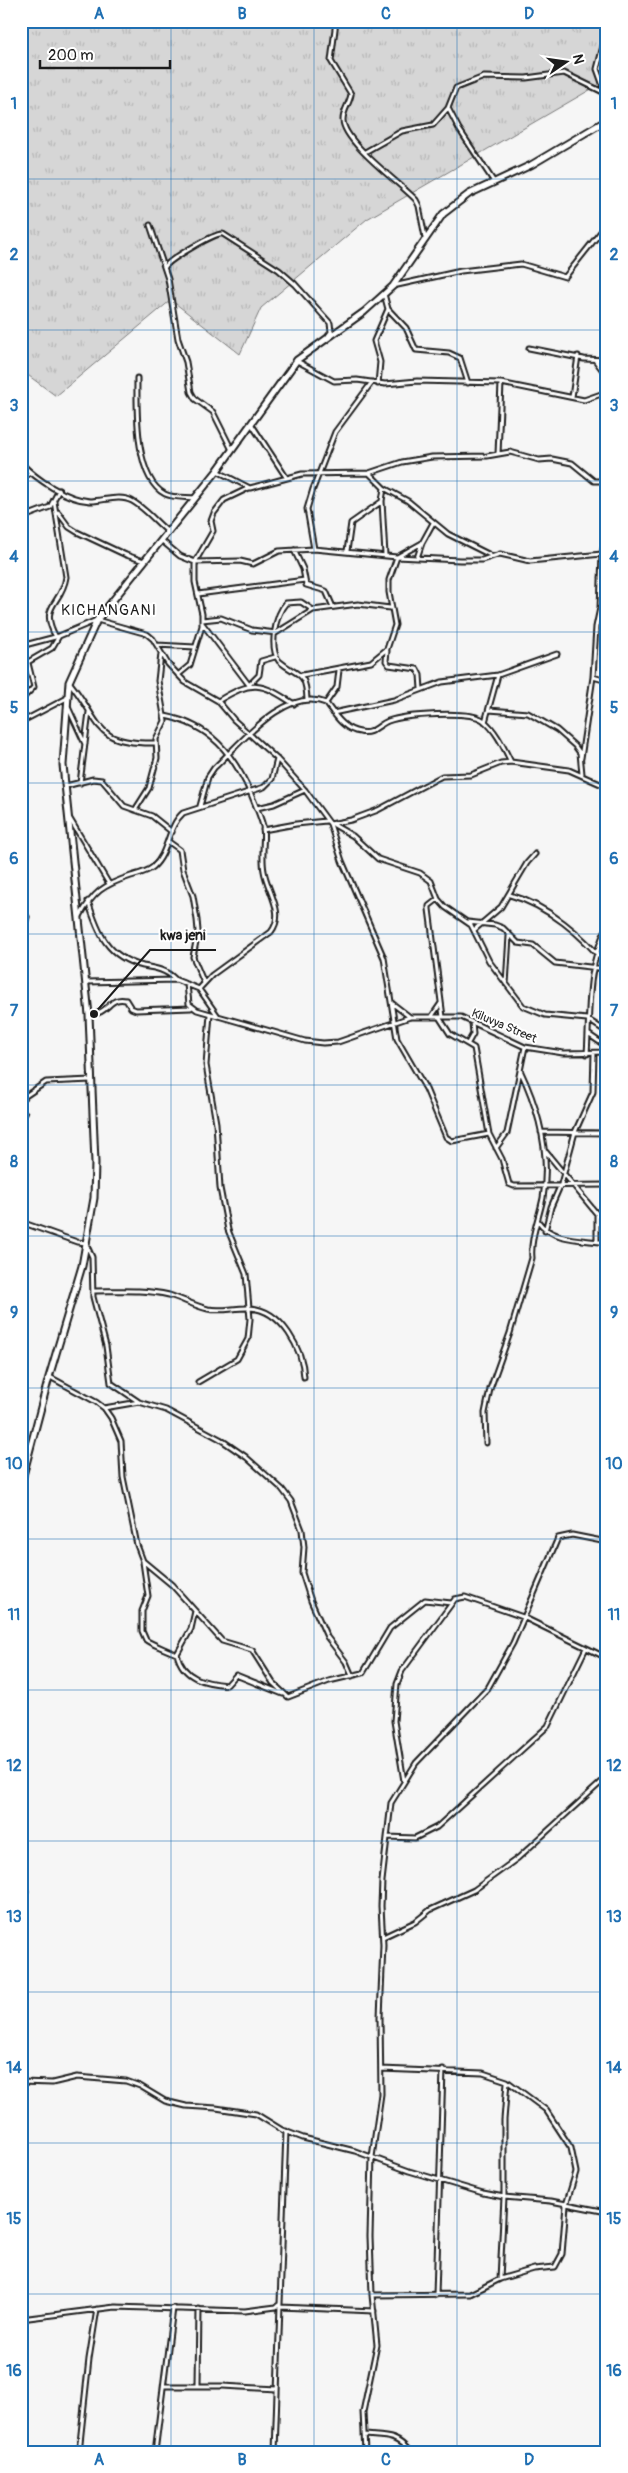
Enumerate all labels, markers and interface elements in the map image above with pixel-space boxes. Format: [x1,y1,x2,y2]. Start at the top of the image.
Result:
text: A [94,4,105,24]
text: B [237,4,247,24]
text: C [381,4,391,24]
text: D [524,4,534,24]
scale bar [40,38,170,70]
north arrow [540,38,590,88]
text: 200 m [48,46,93,65]
text: N [569,53,588,66]
text: 1 [11,94,17,114]
text: 1 [611,94,617,114]
text: 2 [10,245,19,265]
text: 2 [610,245,619,265]
text: 3 [10,396,19,416]
text: 3 [610,396,619,416]
text: 4 [9,547,19,567]
text: 4 [609,547,619,567]
district label: KICHANGANI [61,601,157,620]
text: 5 [10,698,19,718]
text: 5 [610,698,619,718]
text: 6 [9,849,19,869]
text: 6 [609,849,619,869]
callout: kwa jeni [150,921,216,950]
text: kwa jeni [159,927,206,944]
text: 7 [10,1001,19,1021]
text: 7 [610,1001,619,1021]
street label: Kiluvya Street [469,1006,539,1047]
text: 8 [10,1152,18,1172]
text: 8 [610,1152,618,1172]
text: 9 [10,1303,18,1323]
text: 9 [610,1303,618,1323]
text: 10 [5,1454,23,1474]
text: 10 [605,1454,623,1474]
text: 11 [8,1605,20,1625]
text: 11 [608,1605,620,1625]
text: 12 [6,1756,22,1776]
text: 12 [606,1756,622,1776]
text: 13 [6,1907,22,1927]
text: 13 [606,1907,622,1927]
text: 14 [6,2058,22,2078]
text: 14 [606,2058,622,2078]
text: 15 [7,2209,22,2229]
text: 15 [607,2209,622,2229]
text: 16 [6,2361,22,2381]
text: 16 [606,2361,622,2381]
text: A [94,2450,105,2470]
text: B [237,2450,247,2470]
text: C [381,2450,391,2470]
text: D [524,2450,534,2470]

